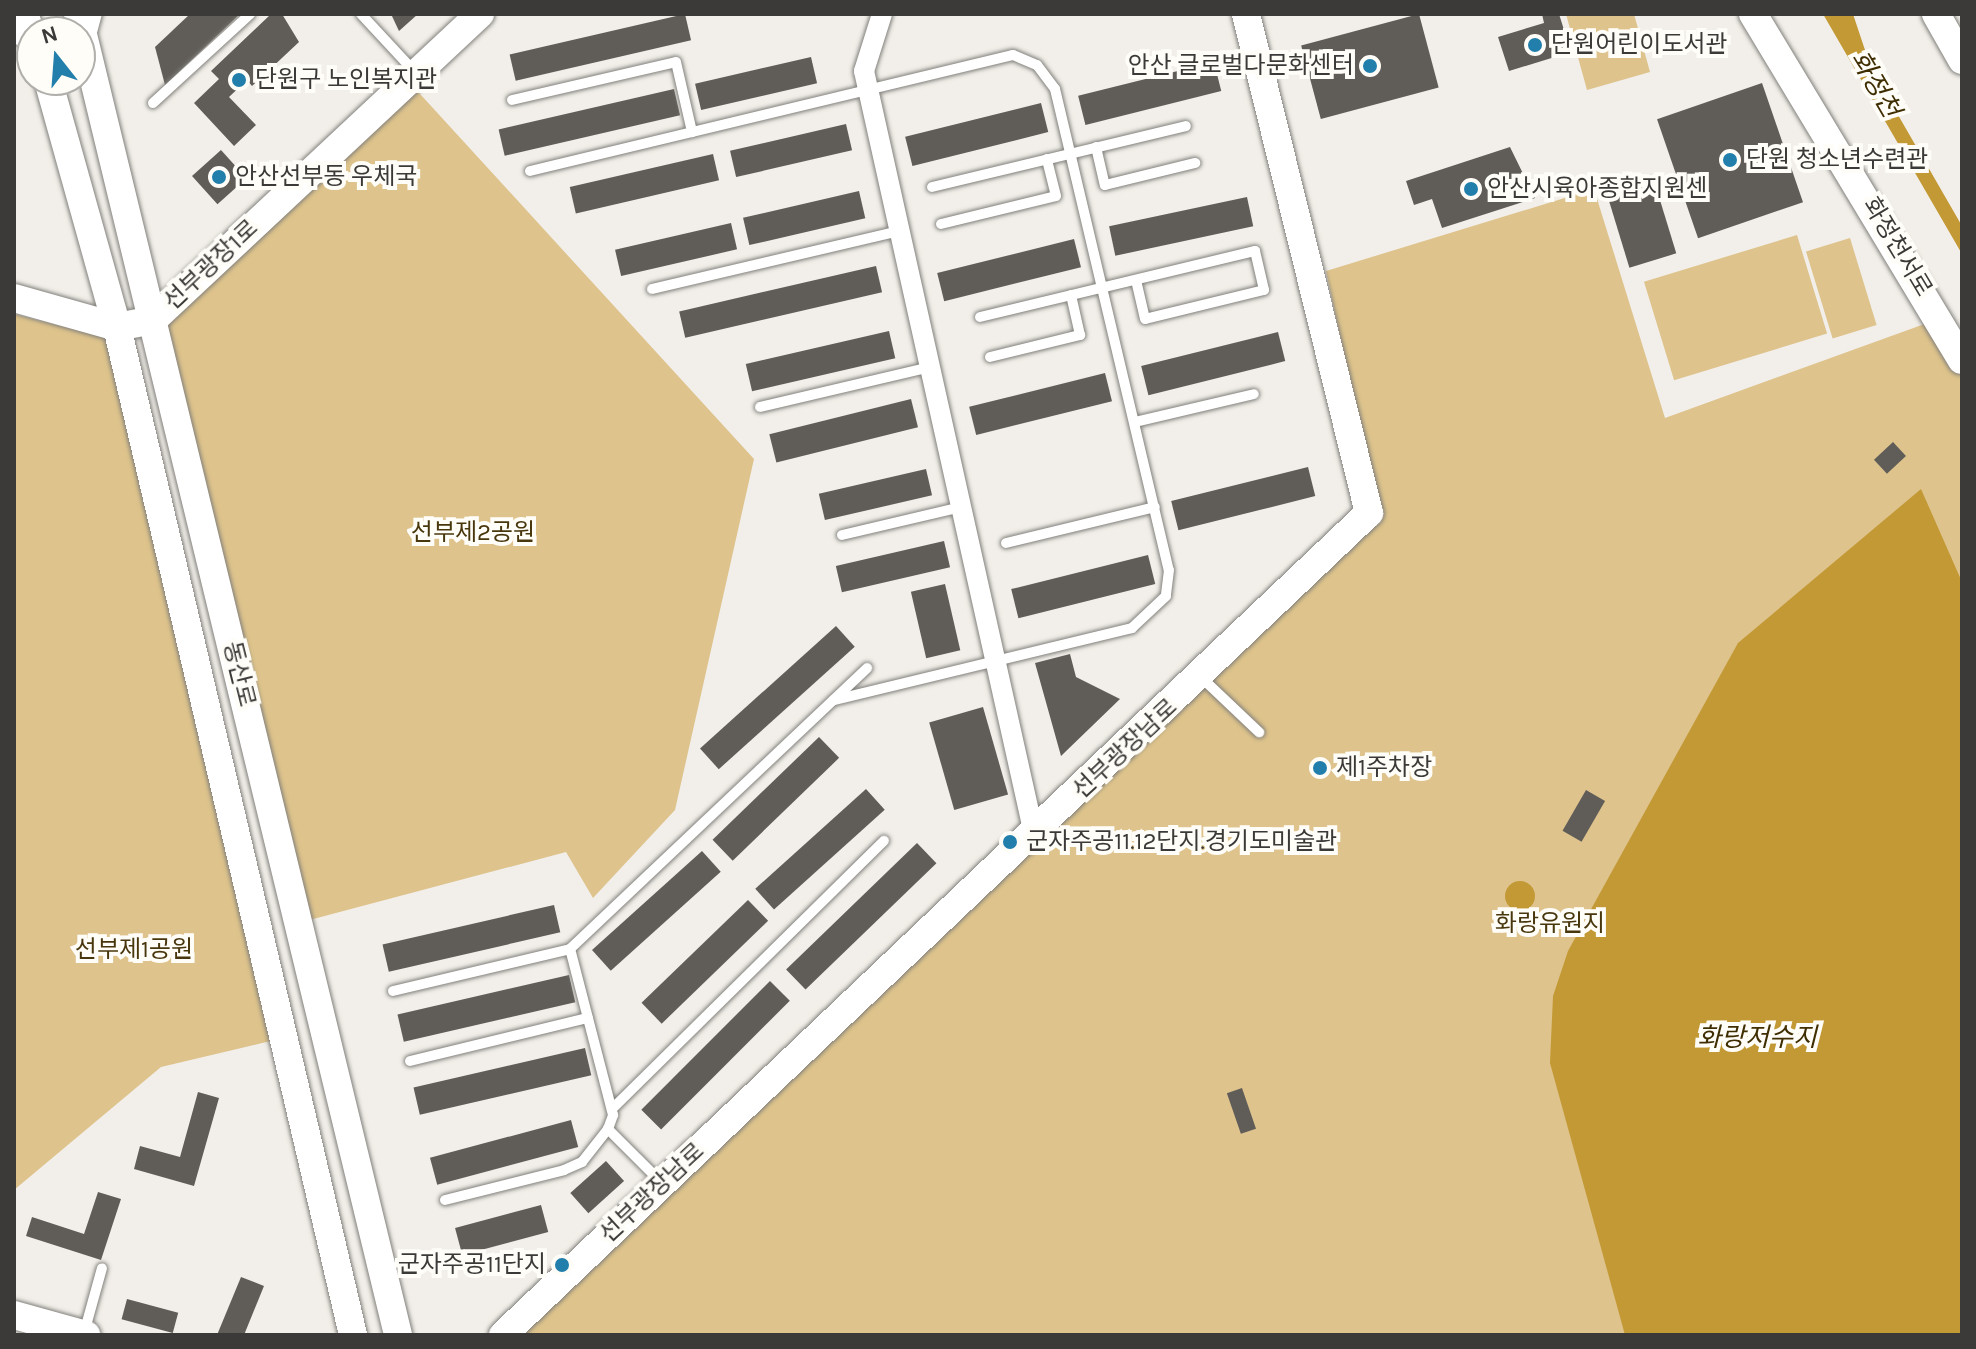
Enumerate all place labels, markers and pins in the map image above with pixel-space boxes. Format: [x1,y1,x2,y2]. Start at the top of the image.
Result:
place label: 단원어린이도서관 [1551,31,1728,59]
marker: 단원어린이도서관 [1526,36,1544,54]
place label: 안산 글로벌다문화센터 [1128,52,1354,80]
marker: 안산 글로벌다문화센터 [1361,57,1379,75]
place label: 단원구 노인복지관 [255,66,437,94]
marker: 단원구 노인복지관 [230,71,248,89]
place label: 단원 청소년수련관 [1746,146,1928,174]
marker: 단원 청소년수련관 [1721,151,1739,169]
place label: 안산선부동 우체국 [235,163,417,191]
marker: 안산선부동 우체국 [210,168,228,186]
place label: 안산시육아종합지원센 [1487,175,1708,203]
marker: 안산시육아종합지원센 [1462,180,1480,198]
place label: 제1주차장 [1336,754,1432,782]
marker: 제1주차장 [1311,759,1329,777]
place label: 군자주공11.12단지.경기도미술관 [1026,828,1337,856]
marker: 군자주공11.12단지.경기도미술관 [1001,833,1019,851]
place label: 군자주공11단지 [398,1251,546,1279]
marker: 군자주공11단지 [553,1256,571,1274]

